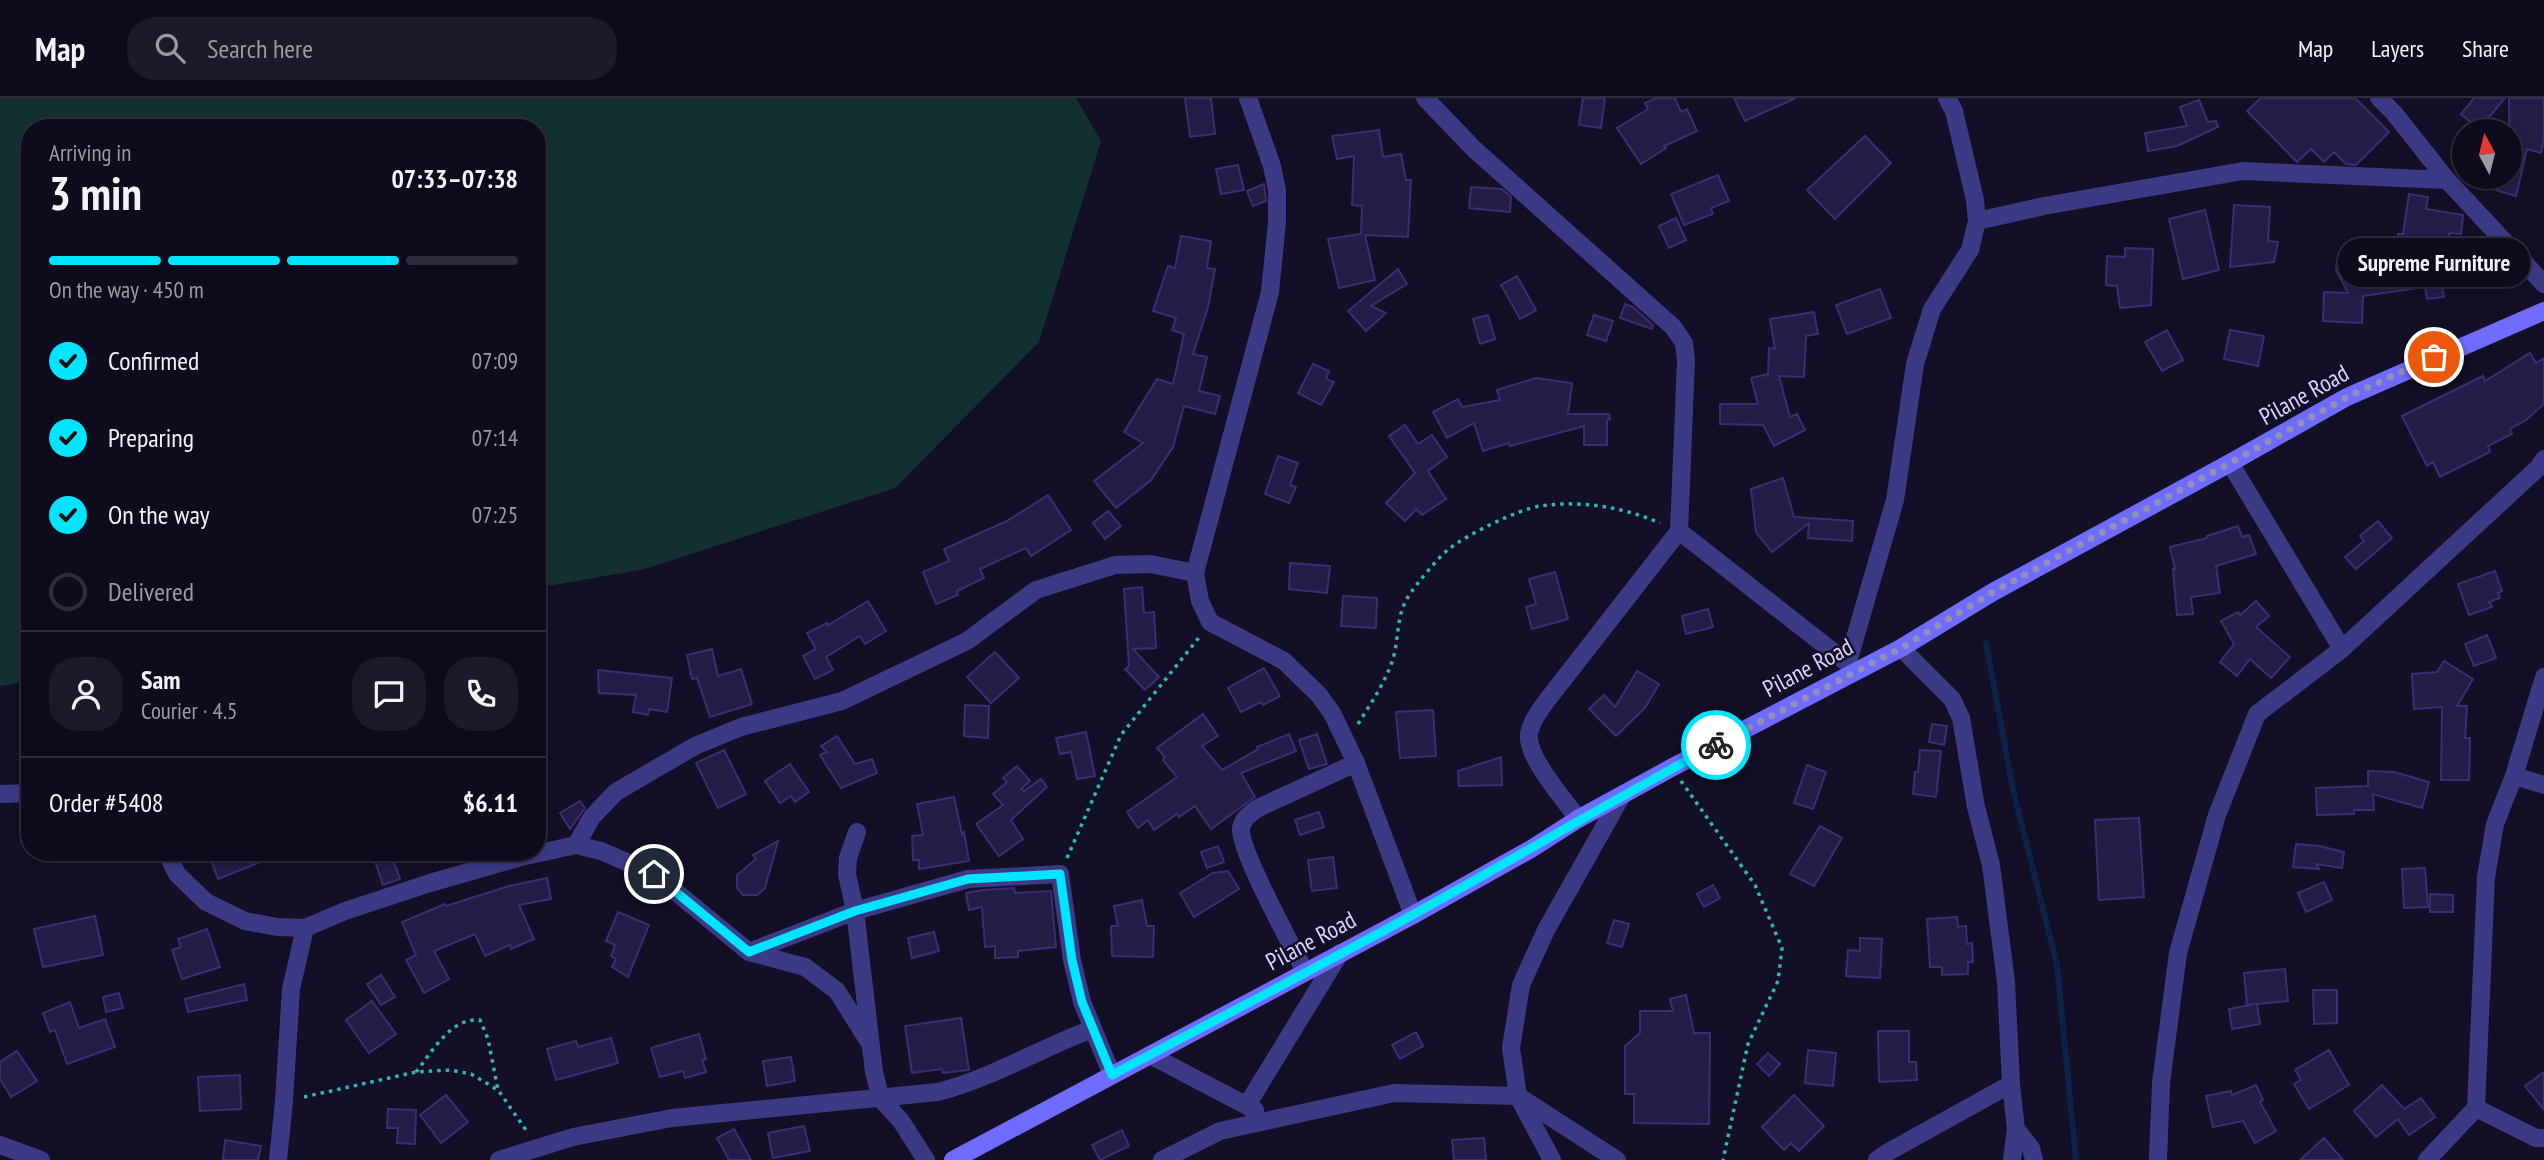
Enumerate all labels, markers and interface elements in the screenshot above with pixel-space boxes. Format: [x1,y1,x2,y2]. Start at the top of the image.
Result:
search box [127,17,617,80]
text: Map [35,27,85,70]
icon: search [151,29,189,67]
text: Search here [207,32,313,65]
text: Map [2298,33,2333,64]
text: Layers [2371,33,2424,64]
text: Share [2462,33,2509,64]
north arrow [2452,119,2522,189]
map controls [2452,119,2522,189]
text: Arriving in [49,138,131,167]
text: 07:33–07:38 [391,162,518,195]
text: 3 min [49,163,142,223]
callout: Supreme Furniture [2338,238,2530,287]
text: Supreme Furniture [2358,248,2510,277]
text: On the way · 450 m [49,275,204,304]
pin [2404,327,2464,387]
icon: bag [2415,338,2453,376]
icon: check [49,342,87,380]
text: Confirmed [108,344,199,377]
text: 07:09 [472,346,518,375]
street label: Pilane Road [2254,357,2354,432]
icon: check [49,419,87,457]
text: Preparing [108,421,194,454]
text: 07:14 [472,423,518,452]
icon: check [49,496,87,534]
text: On the way [108,498,210,531]
text: 07:25 [472,500,518,529]
text: Delivered [108,575,194,608]
street label: Pilane Road [1757,631,1858,704]
button: person [49,657,123,731]
button: chat [352,657,426,731]
button: phone [444,657,518,731]
text: Sam [141,663,180,696]
text: Courier · 4.5 [141,696,237,725]
courier [1681,710,1751,780]
icon: bike [1697,726,1735,764]
text: Order #5408 [49,786,164,819]
text: $6.11 [463,786,518,819]
pin [624,844,684,904]
icon: home [635,855,673,893]
street label: Pilane Road [1260,904,1361,977]

